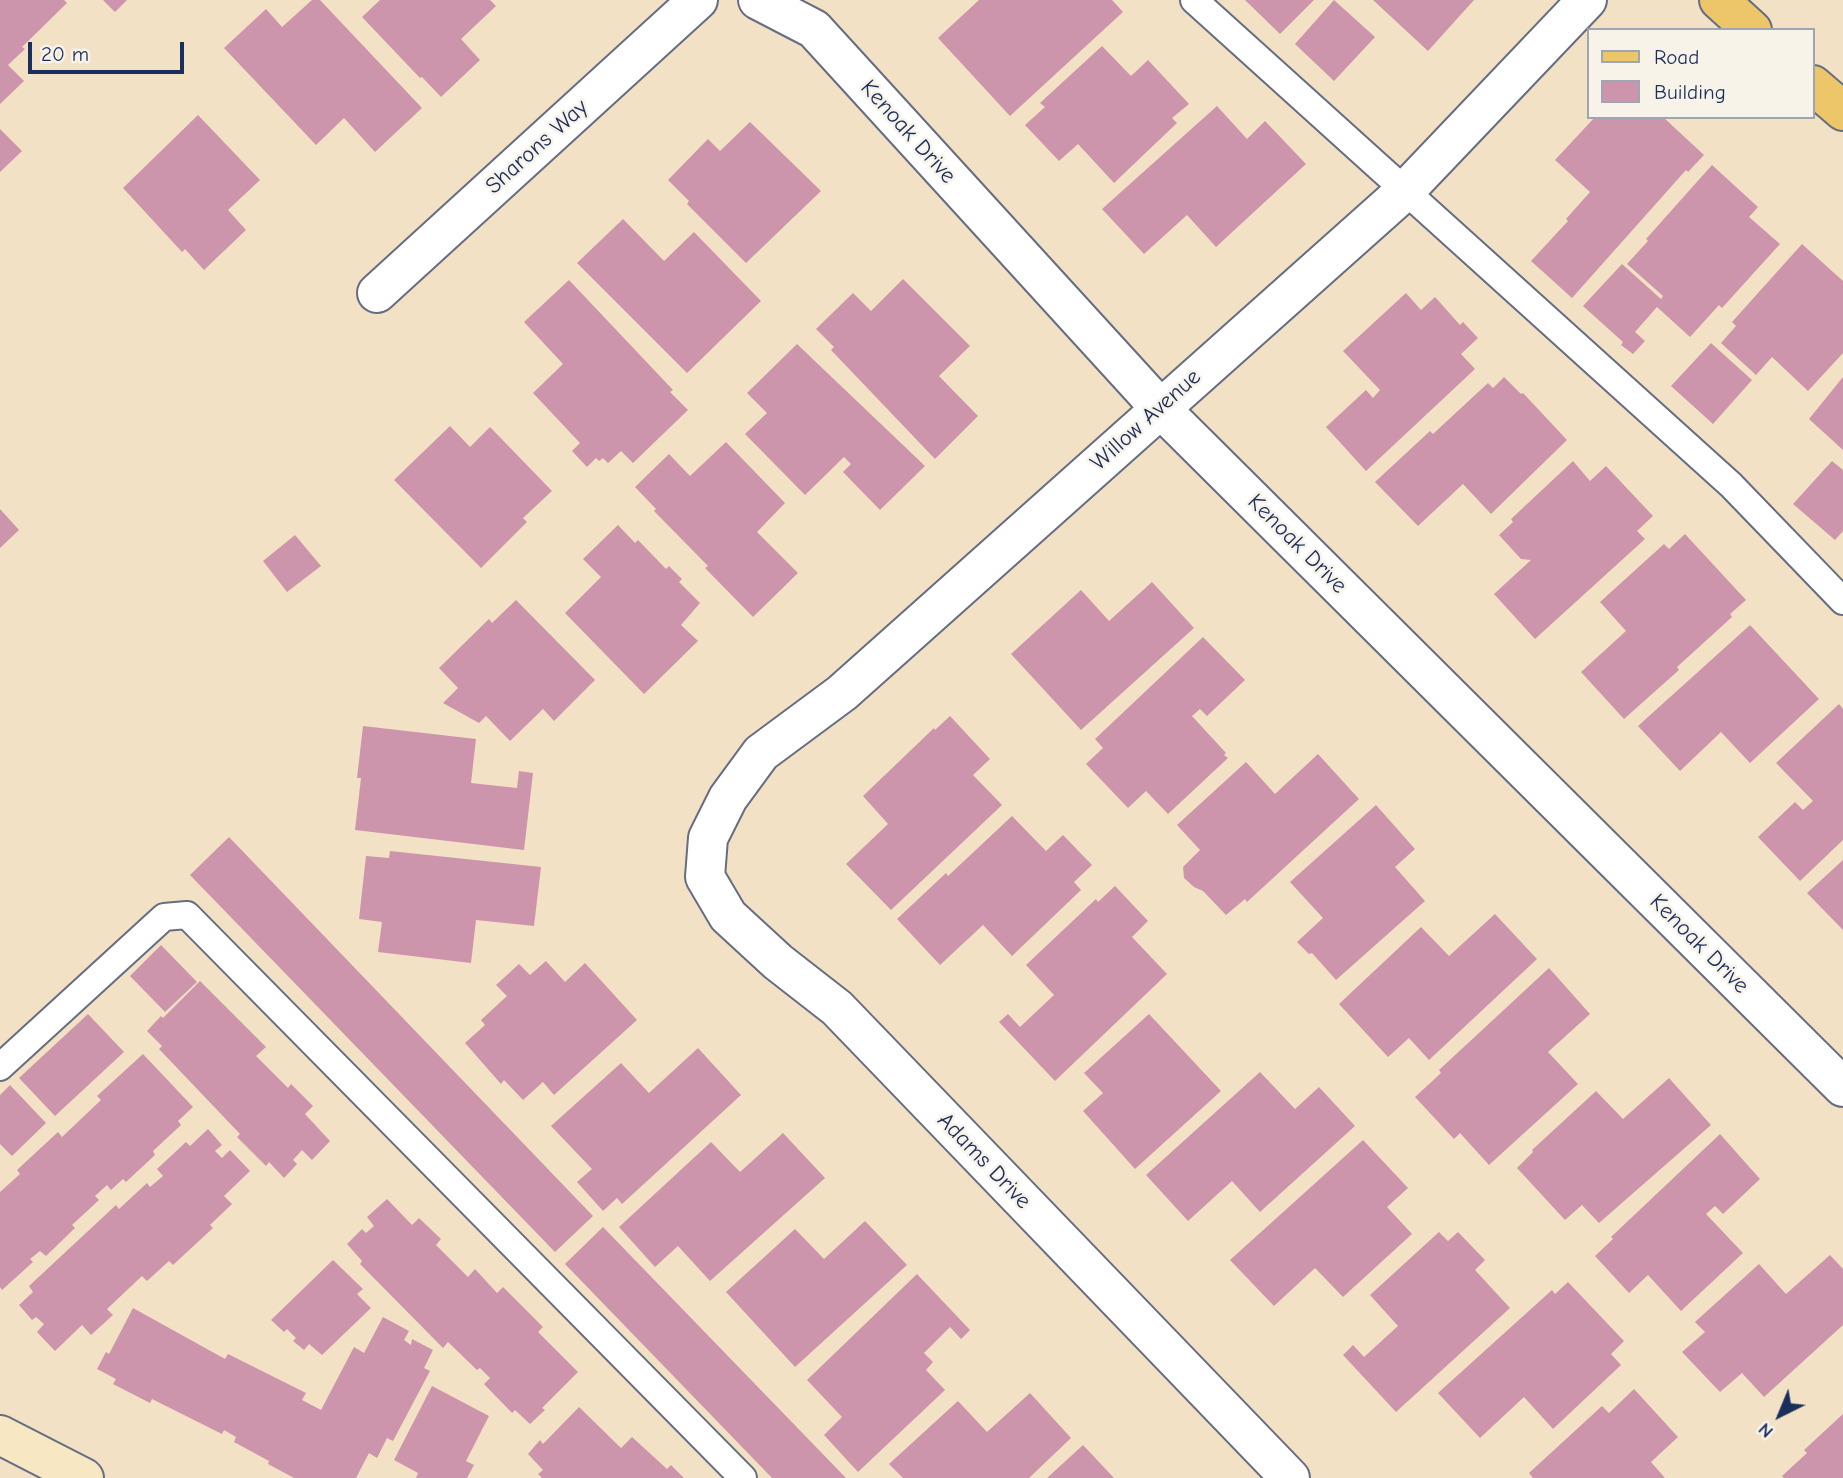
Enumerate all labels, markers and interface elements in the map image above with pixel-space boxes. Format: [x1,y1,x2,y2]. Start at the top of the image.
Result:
scale bar [32,28,187,72]
legend [1588,28,1815,119]
text: 20 m [41,42,89,66]
text: Road [1654,45,1699,69]
street label: Kenoak Drive [854,75,962,189]
text: Building [1654,80,1726,104]
street label: Sharons Way [480,94,594,200]
street label: Willow Avenue [1085,363,1207,477]
street label: Kenoak Drive [1241,488,1353,600]
street label: Kenoak Drive [1643,888,1755,1000]
street label: Adams Drive [931,1107,1037,1215]
north arrow [1745,1380,1815,1450]
text: N [1754,1418,1778,1443]

